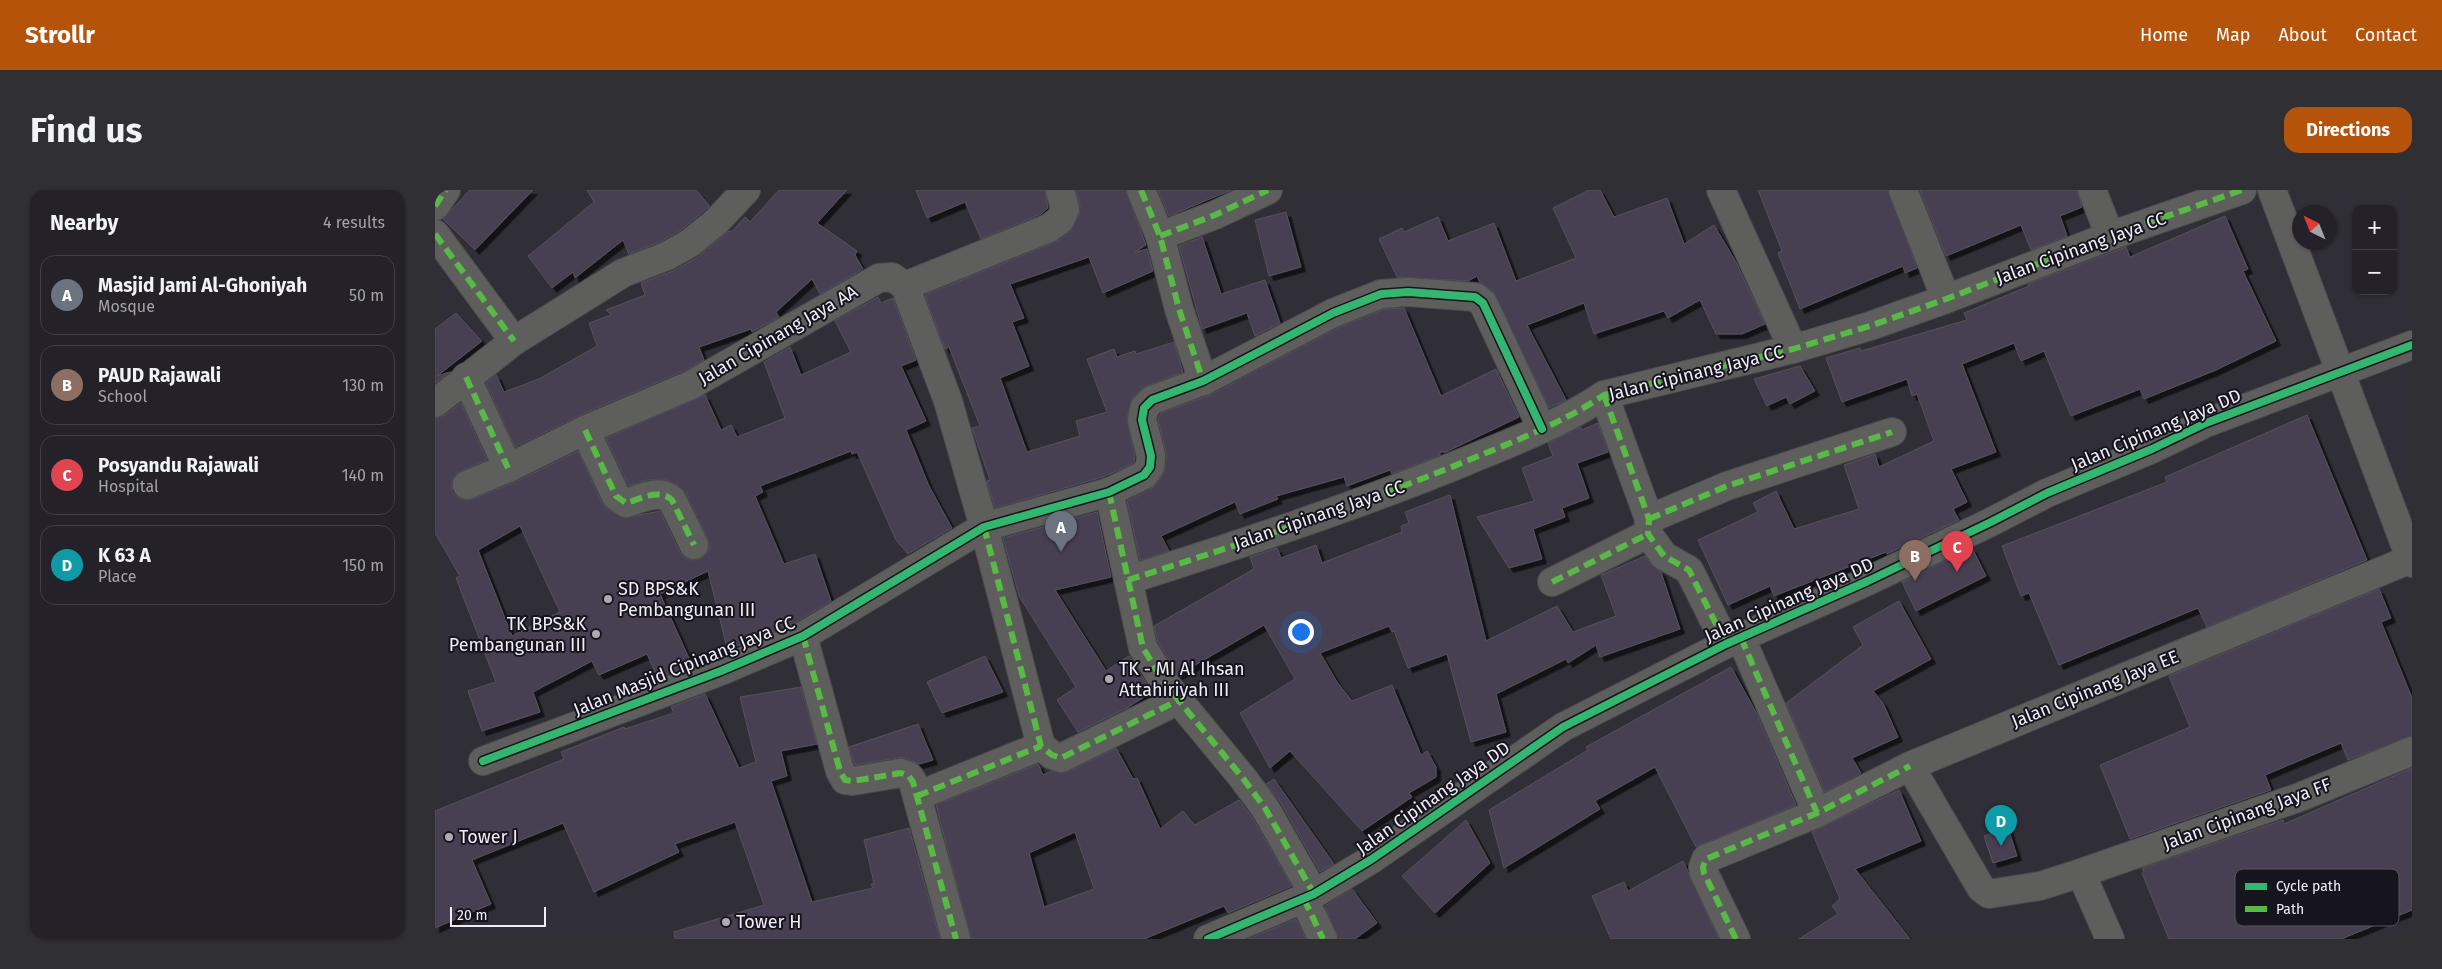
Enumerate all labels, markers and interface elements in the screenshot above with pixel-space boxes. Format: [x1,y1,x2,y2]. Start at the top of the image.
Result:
text: Strollr [25,21,95,49]
text: Home [2140,24,2188,46]
text: Map [2216,24,2250,46]
text: About [2278,24,2327,46]
text: Contact [2355,24,2417,46]
button: Directions [2284,107,2412,153]
text: Find us [30,109,142,151]
north arrow [2292,205,2337,250]
map controls [2352,205,2397,295]
button: + [2352,205,2397,250]
street label: Jalan Cipinang Jaya CC [1993,207,2169,289]
text: Nearby [50,210,118,236]
text: 4 results [323,213,385,232]
button: − [2352,250,2397,295]
text: Masjid Jami Al-Ghoniyah [98,274,307,297]
street label: Jalan Cipinang Jaya AA [695,280,862,390]
text: A [62,286,72,305]
text: 50 m [349,286,384,305]
text: Mosque [98,297,155,316]
street label: Jalan Cipinang Jaya CC [1606,341,1786,405]
text: PAUD Rajawali [98,364,221,387]
text: B [62,376,72,395]
text: 130 m [342,376,384,395]
street label: Jalan Cipinang Jaya DD [2068,384,2244,476]
text: School [98,387,147,406]
text: Posyandu Rajawali [98,454,259,477]
text: C [62,466,72,485]
text: 140 m [342,466,384,485]
street label: Jalan Cipinang Jaya CC [1231,475,1407,555]
text: Hospital [98,477,159,496]
pin: A [1045,511,1077,552]
pin: C [1941,531,1973,572]
pin: B [1899,540,1931,581]
text: K 63 A [98,544,151,567]
street label: Jalan Cipinang Jaya DD [1701,553,1877,647]
text: D [62,556,72,575]
text: 150 m [342,556,384,575]
text: Place [98,567,137,586]
place label: SD BPS&K Pembangunan III [618,578,755,621]
marker: SD BPS&K Pembangunan III [602,593,614,605]
street label: Jalan Masjid Cipinang Jaya CC [570,611,798,721]
place label: TK BPS&K Pembangunan III [449,613,586,656]
your location [1288,619,1314,645]
marker: TK BPS&K Pembangunan III [590,628,602,640]
street label: Jalan Cipinang Jaya EE [2008,645,2182,733]
place label: TK - MI Al Ihsan Attahiriyah III [1119,658,1245,701]
marker: TK - MI Al Ihsan Attahiriyah III [1103,673,1115,685]
street label: Jalan Cipinang Jaya DD [1352,737,1514,859]
street label: Jalan Cipinang Jaya FF [2160,773,2334,855]
pin: D [1985,805,2017,846]
place label: Tower J [459,826,518,848]
marker: Tower J [443,831,455,843]
legend [2235,869,2399,926]
text: Cycle path [2276,878,2341,895]
text: Path [2276,901,2304,918]
scale bar [450,904,546,927]
text: 20 m [457,907,487,924]
place label: Tower H [736,911,802,933]
marker: Tower H [720,916,732,928]

